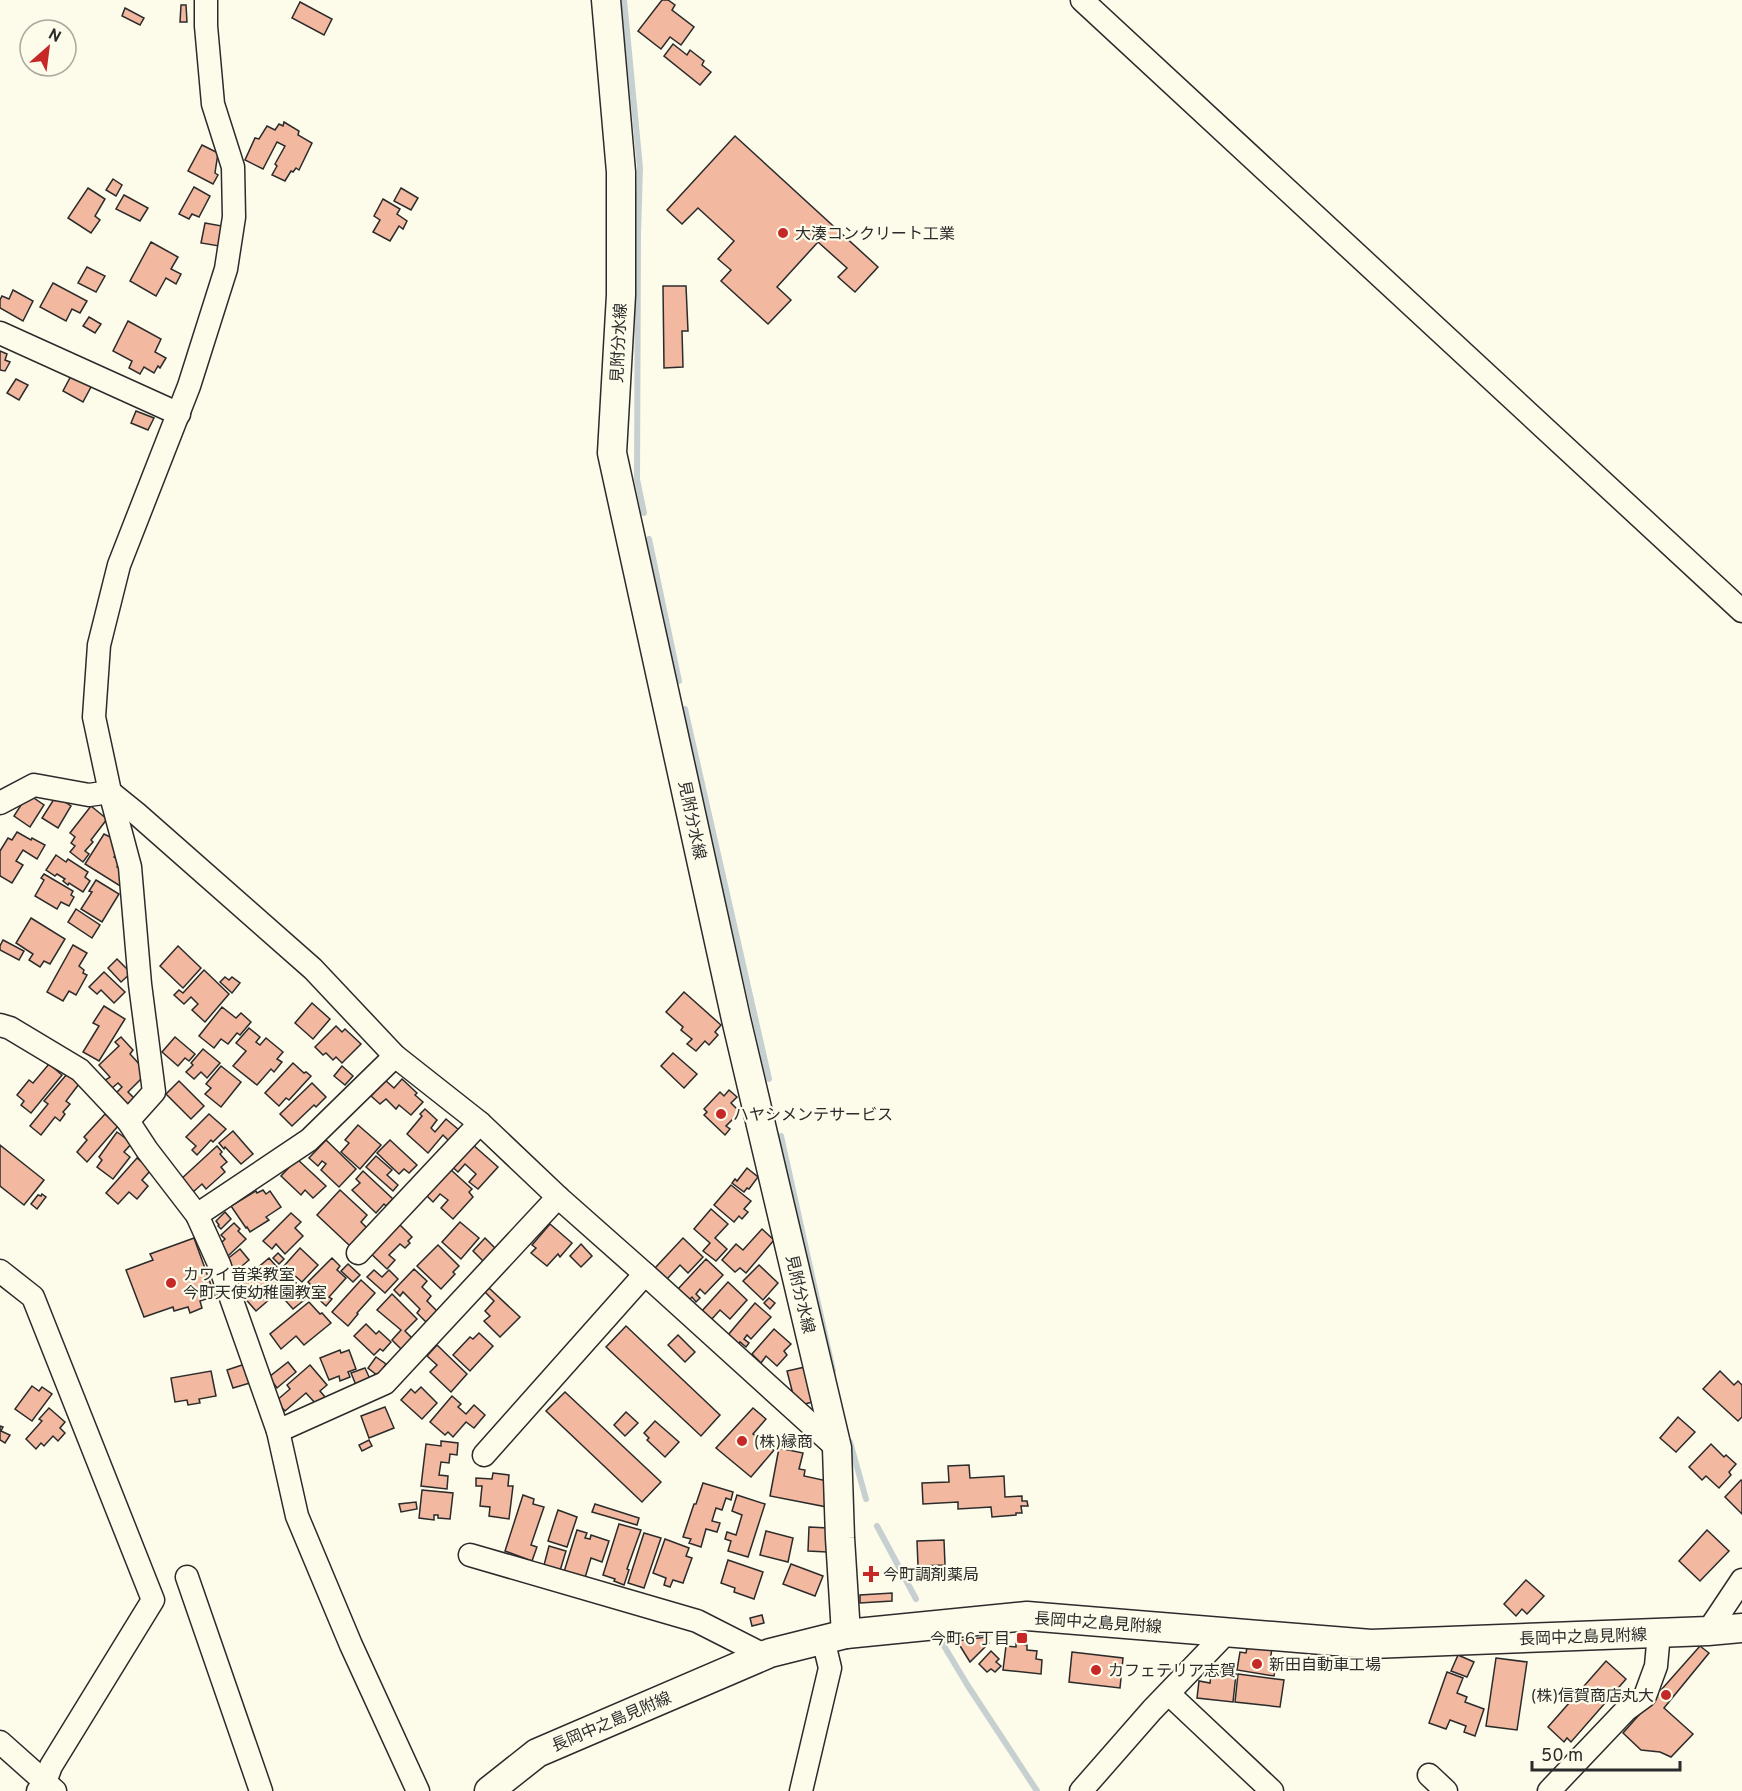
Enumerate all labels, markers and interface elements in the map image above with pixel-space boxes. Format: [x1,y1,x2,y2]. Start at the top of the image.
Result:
north arrow [18,18,78,78]
text: N [44,25,64,48]
place label: 大湊コンクリート工業 [795,225,955,245]
marker: 大湊コンクリート工業 [776,226,790,240]
street label: 見附分水線 [608,303,632,384]
street label: 見附分水線 [673,779,709,862]
place label: ハヤシメンテサービス [733,1106,893,1126]
marker: ハヤシメンテサービス [714,1107,728,1121]
street label: 見附分水線 [780,1253,818,1336]
place label: カワイ音楽教室 今町天使幼稚園教室 [183,1266,327,1304]
marker: カワイ音楽教室 今町天使幼稚園教室 [164,1276,178,1290]
place label: (株)縁商 [754,1433,813,1453]
marker: (株)縁商 [735,1434,749,1448]
place label: 今町調剤薬局 [883,1566,979,1586]
marker: 今町調剤薬局 [864,1567,878,1581]
street label: 長岡中之島見附線 [1033,1610,1162,1638]
street label: 長岡中之島見附線 [1519,1626,1647,1650]
place label: 今町６丁目 [930,1630,1010,1650]
marker: 今町６丁目 [1015,1631,1029,1645]
place label: 新田自動車工場 [1269,1656,1381,1676]
marker: 新田自動車工場 [1250,1657,1264,1671]
place label: カフェテリア志賀 [1108,1662,1236,1682]
marker: カフェテリア志賀 [1089,1663,1103,1677]
place label: (株)信賀商店丸大 [1531,1687,1654,1707]
marker: (株)信賀商店丸大 [1659,1688,1673,1702]
street label: 長岡中之島見附線 [549,1689,675,1757]
scale bar [1532,1734,1680,1772]
text: 50 m [1541,1745,1583,1768]

